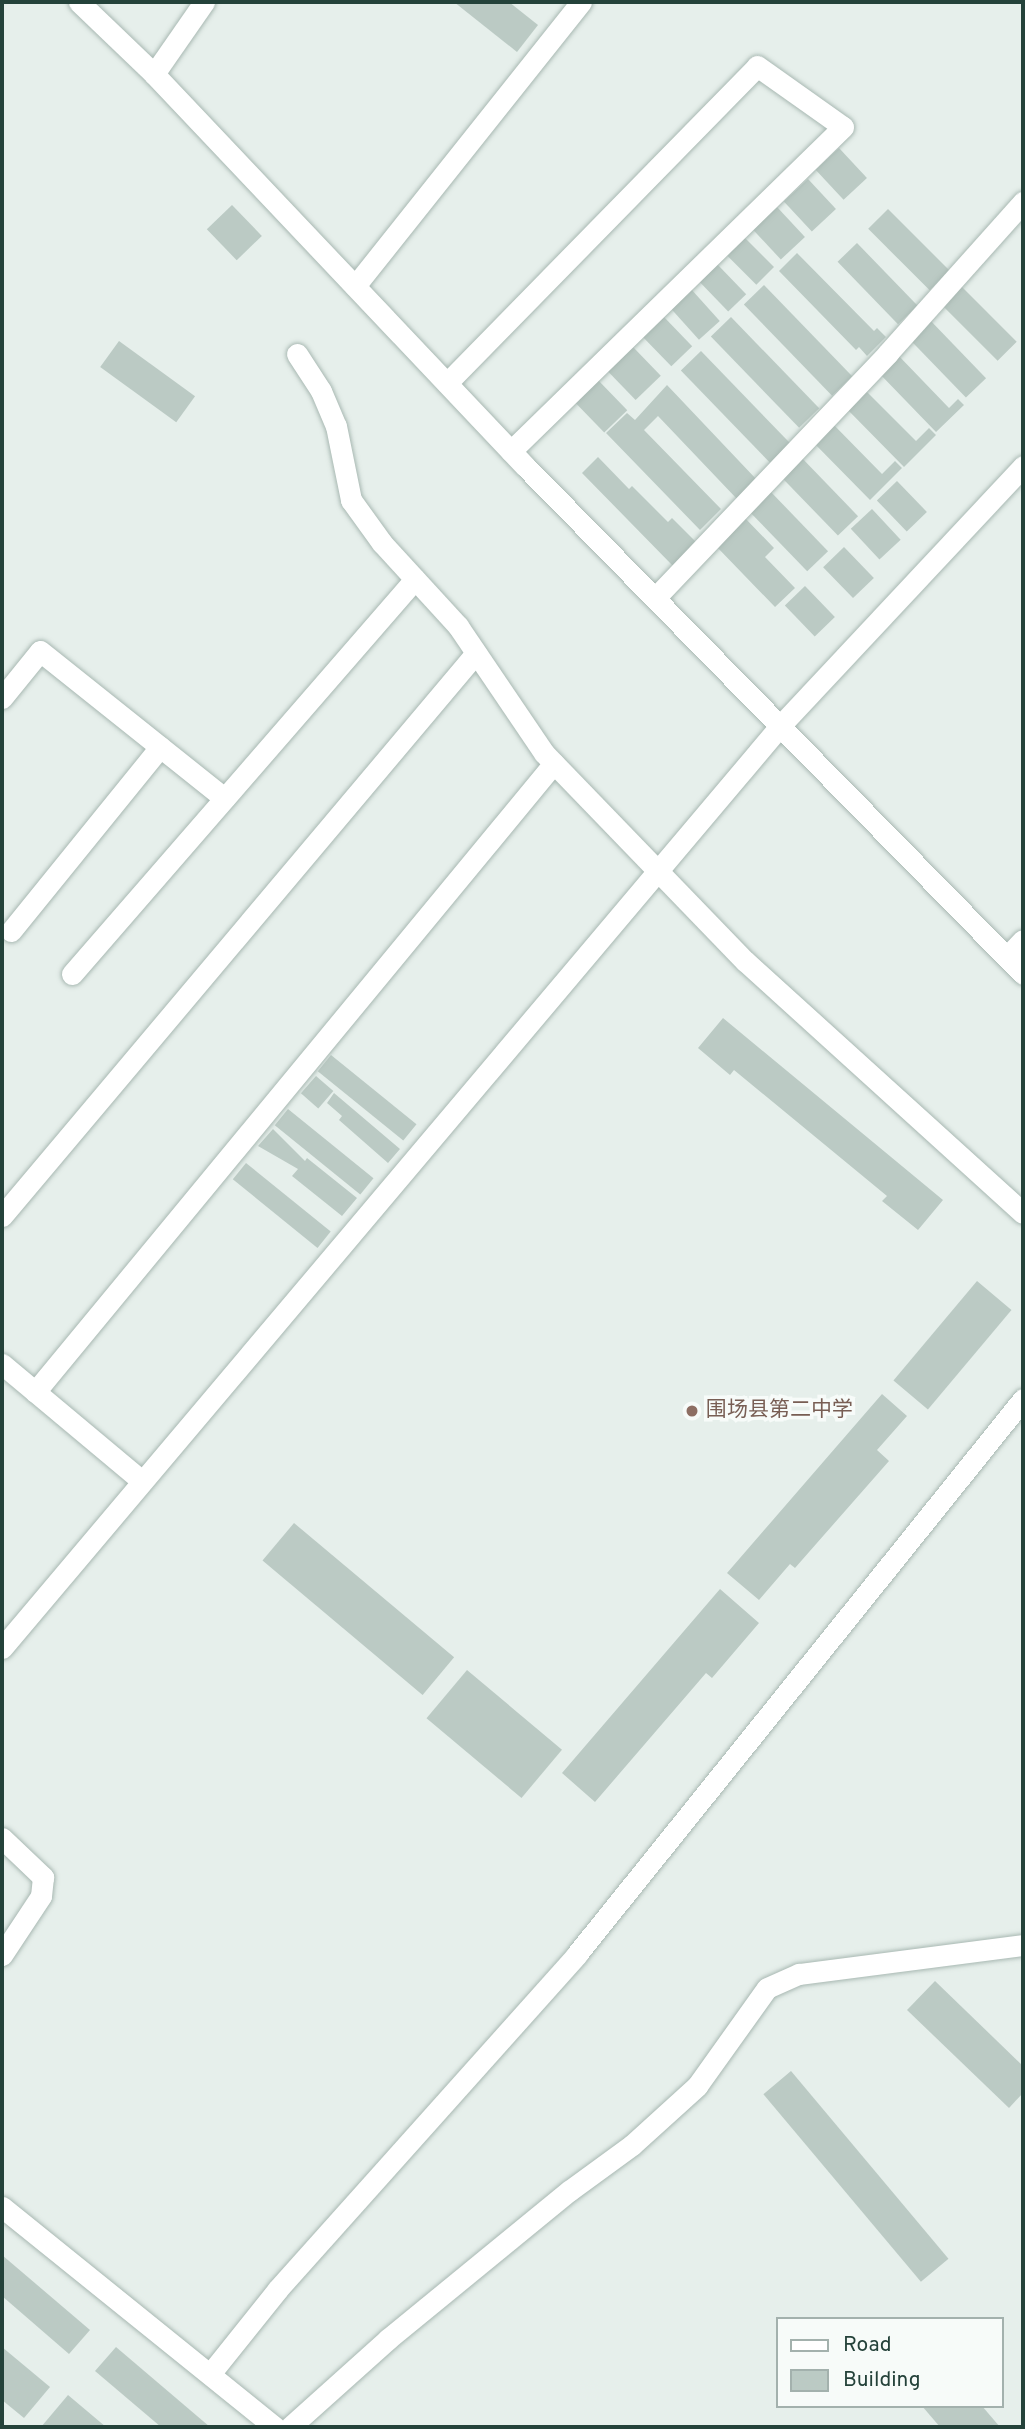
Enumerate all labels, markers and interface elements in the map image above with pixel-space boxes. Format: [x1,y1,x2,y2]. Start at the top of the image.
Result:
place label: 围场县第二中学 [706,1398,853,1424]
marker: 围场县第二中学 [684,1403,700,1419]
legend [776,2317,1004,2408]
text: Road [843,2332,892,2359]
text: Building [843,2367,921,2394]

